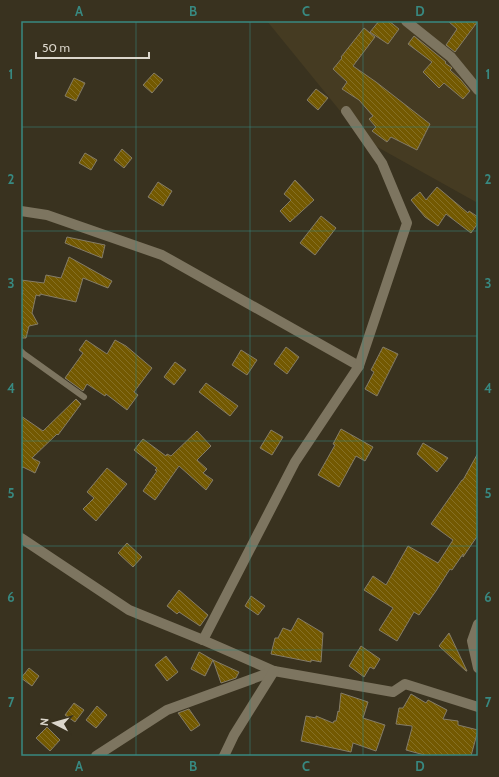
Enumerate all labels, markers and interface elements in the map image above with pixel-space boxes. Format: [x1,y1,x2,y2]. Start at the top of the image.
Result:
text: A [75,3,84,19]
text: B [189,3,197,19]
text: C [302,3,310,19]
text: D [415,3,425,19]
scale bar [36,34,149,60]
text: 50 m [42,40,70,55]
text: 1 [9,66,13,82]
text: 1 [486,66,490,82]
text: 2 [8,171,15,187]
text: 2 [485,171,492,187]
text: 3 [7,275,15,291]
text: 3 [484,275,492,291]
text: 4 [7,380,15,396]
text: 4 [484,380,492,396]
text: 5 [8,485,15,501]
text: 5 [485,485,492,501]
text: 6 [7,589,15,605]
text: 6 [484,589,492,605]
text: 7 [8,694,15,710]
text: 7 [485,694,492,710]
north arrow [34,703,74,743]
text: N [37,717,51,727]
text: A [75,758,84,774]
text: B [189,758,197,774]
text: C [302,758,310,774]
text: D [415,758,425,774]

